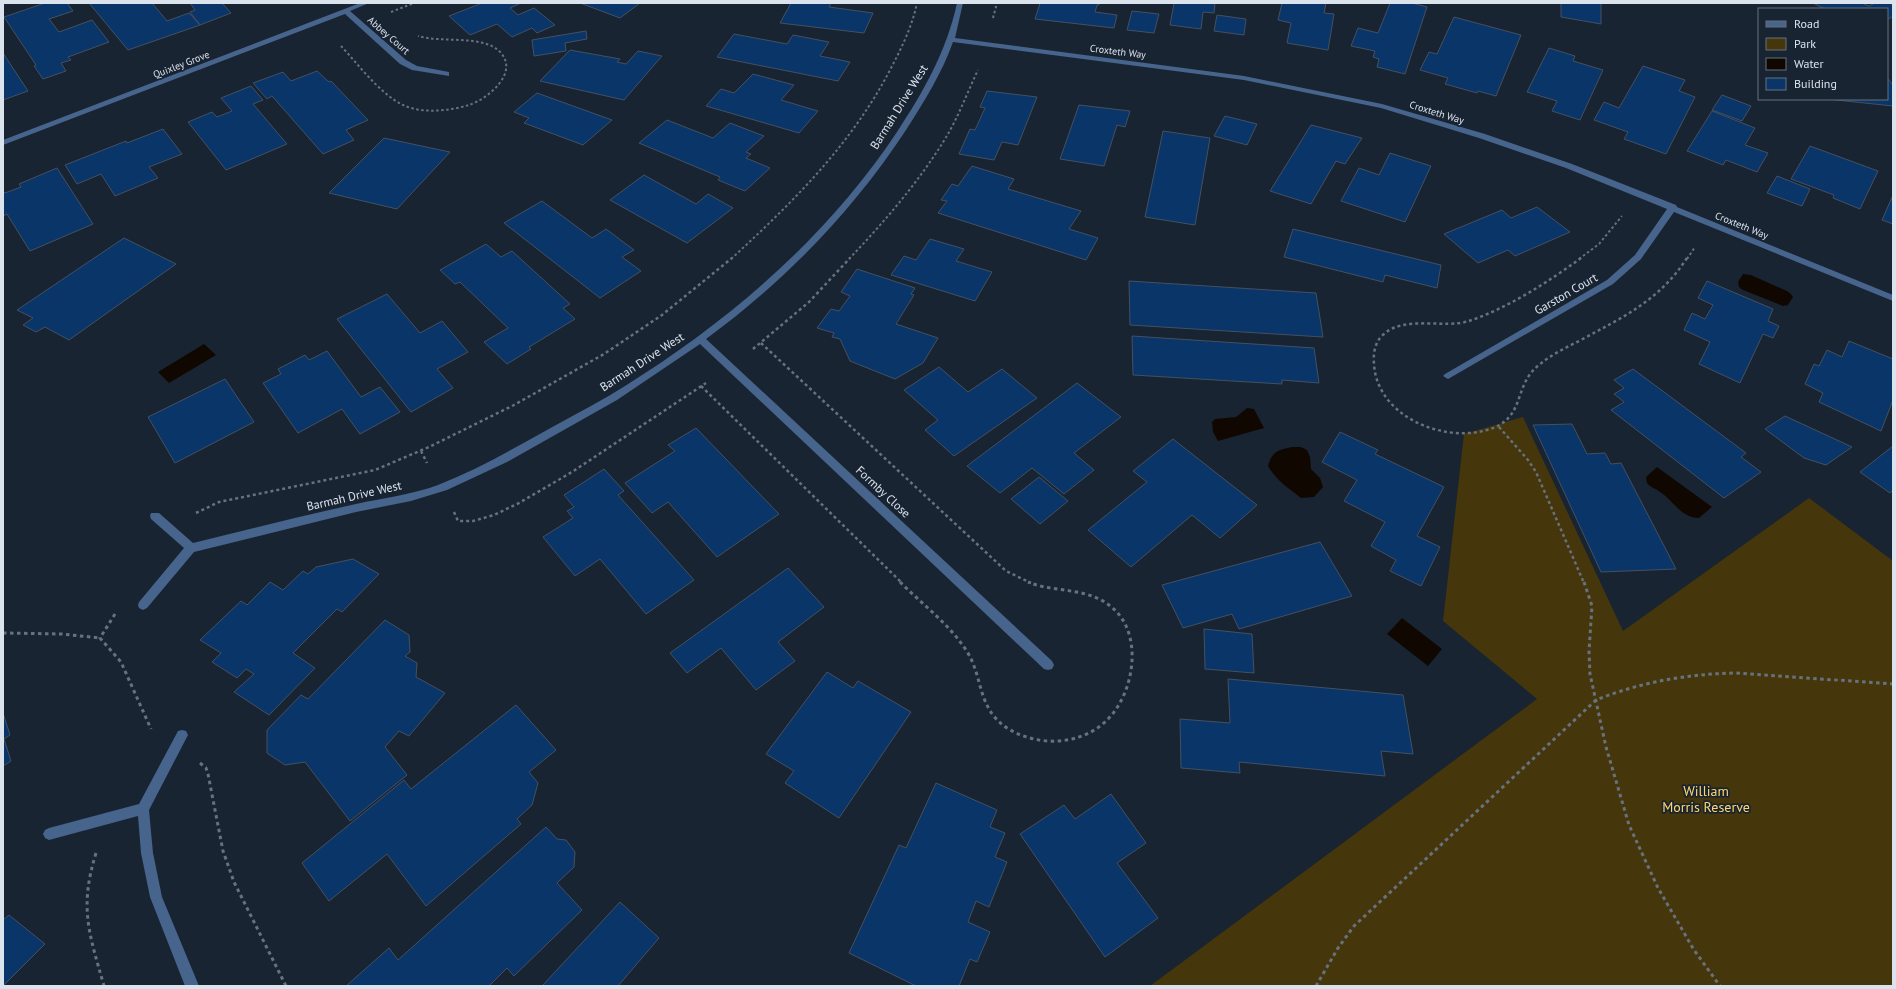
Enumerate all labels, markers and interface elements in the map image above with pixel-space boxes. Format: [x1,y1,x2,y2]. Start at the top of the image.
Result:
legend [1758,8,1888,100]
street label: Abbey Court [365,14,413,58]
text: Road [1794,16,1819,31]
text: Park [1794,36,1816,51]
street label: Croxteth Way [1089,42,1147,61]
street label: Quixley Grove [151,48,211,81]
text: Water [1794,56,1824,71]
street label: Barmah Drive West [867,62,931,152]
text: Building [1794,76,1837,91]
street label: Croxteth Way [1408,98,1466,127]
street label: Croxteth Way [1713,209,1771,242]
street label: Garston Court [1532,269,1600,318]
street label: Barmah Drive West [597,329,687,394]
street label: Formby Close [853,463,914,521]
street label: Barmah Drive West [305,477,403,514]
park label: William Morris Reserve [1662,782,1750,816]

